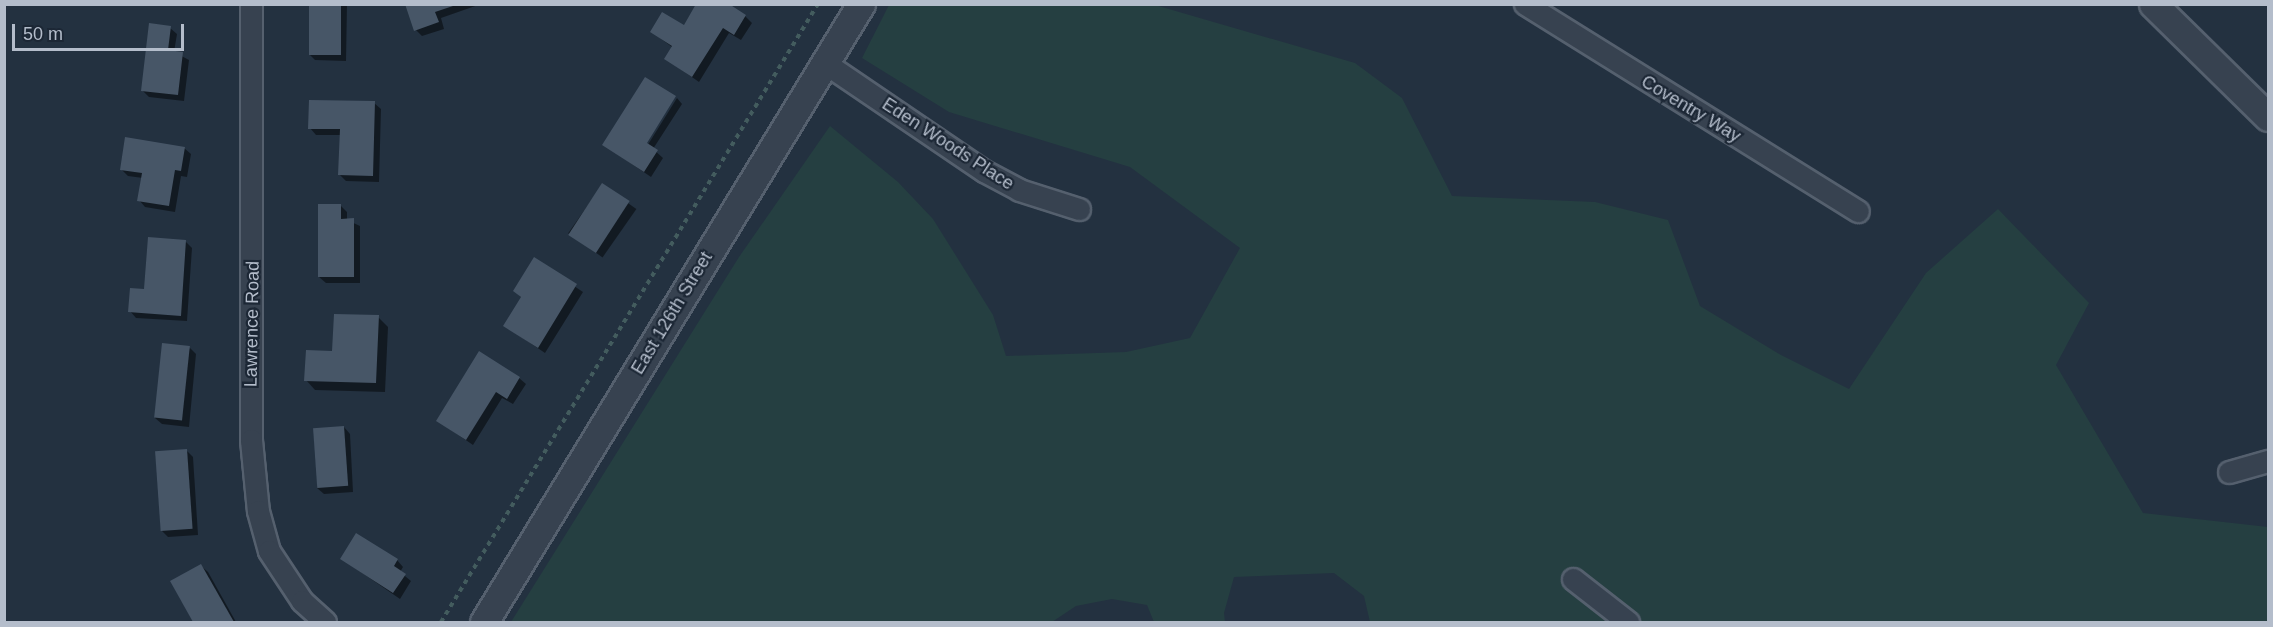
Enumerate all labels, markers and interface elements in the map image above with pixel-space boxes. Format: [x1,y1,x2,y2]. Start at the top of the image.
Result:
scale bar [15,12,188,50]
text: 50 m [23,24,63,44]
street label: Coventry Way [1637,71,1745,147]
street label: Eden Woods Place [878,93,1018,195]
street label: East 126th Street [627,248,717,378]
street label: Lawrence Road [240,261,264,387]

